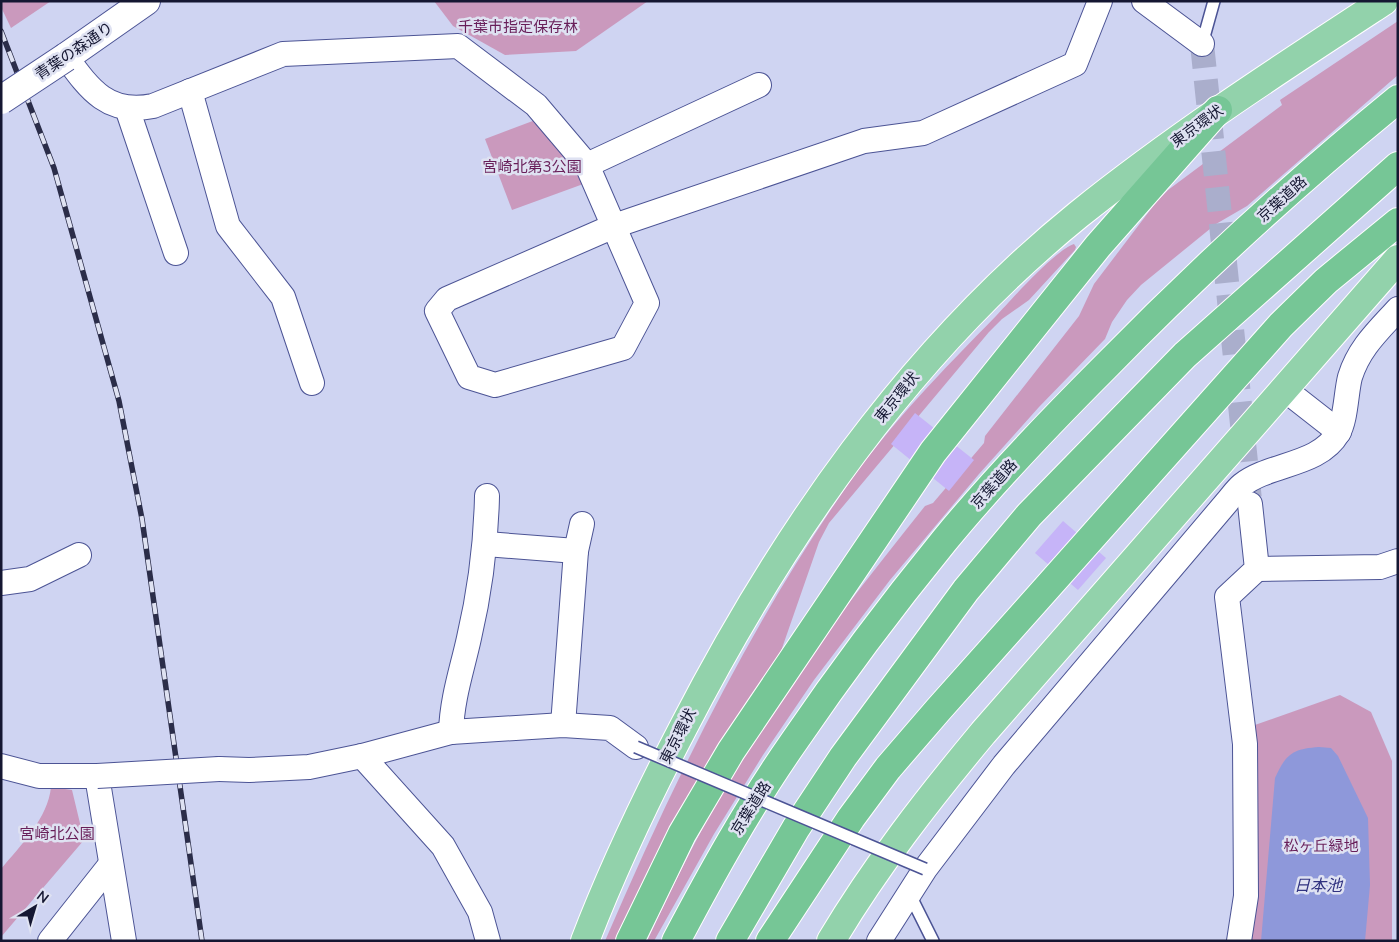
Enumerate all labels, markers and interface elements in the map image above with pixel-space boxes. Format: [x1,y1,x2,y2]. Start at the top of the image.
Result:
park label: 千葉市指定保存林 [458,17,578,37]
street label: 青葉の森通り [31,18,117,84]
street label: 東京環状 [1167,100,1227,152]
park label: 宮崎北第3公園 [482,157,582,177]
street label: 京葉道路 [1253,171,1311,227]
street label: 東京環状 [870,367,924,427]
street label: 京葉道路 [966,455,1022,513]
street label: 東京環状 [655,705,701,767]
street label: 京葉道路 [727,777,775,839]
park label: 宮崎北公園 [19,824,95,844]
park label: 松ヶ丘緑地 [1283,836,1359,856]
water label: 日本池 [1294,875,1344,897]
north arrow [10,882,60,932]
text: N [33,886,53,908]

